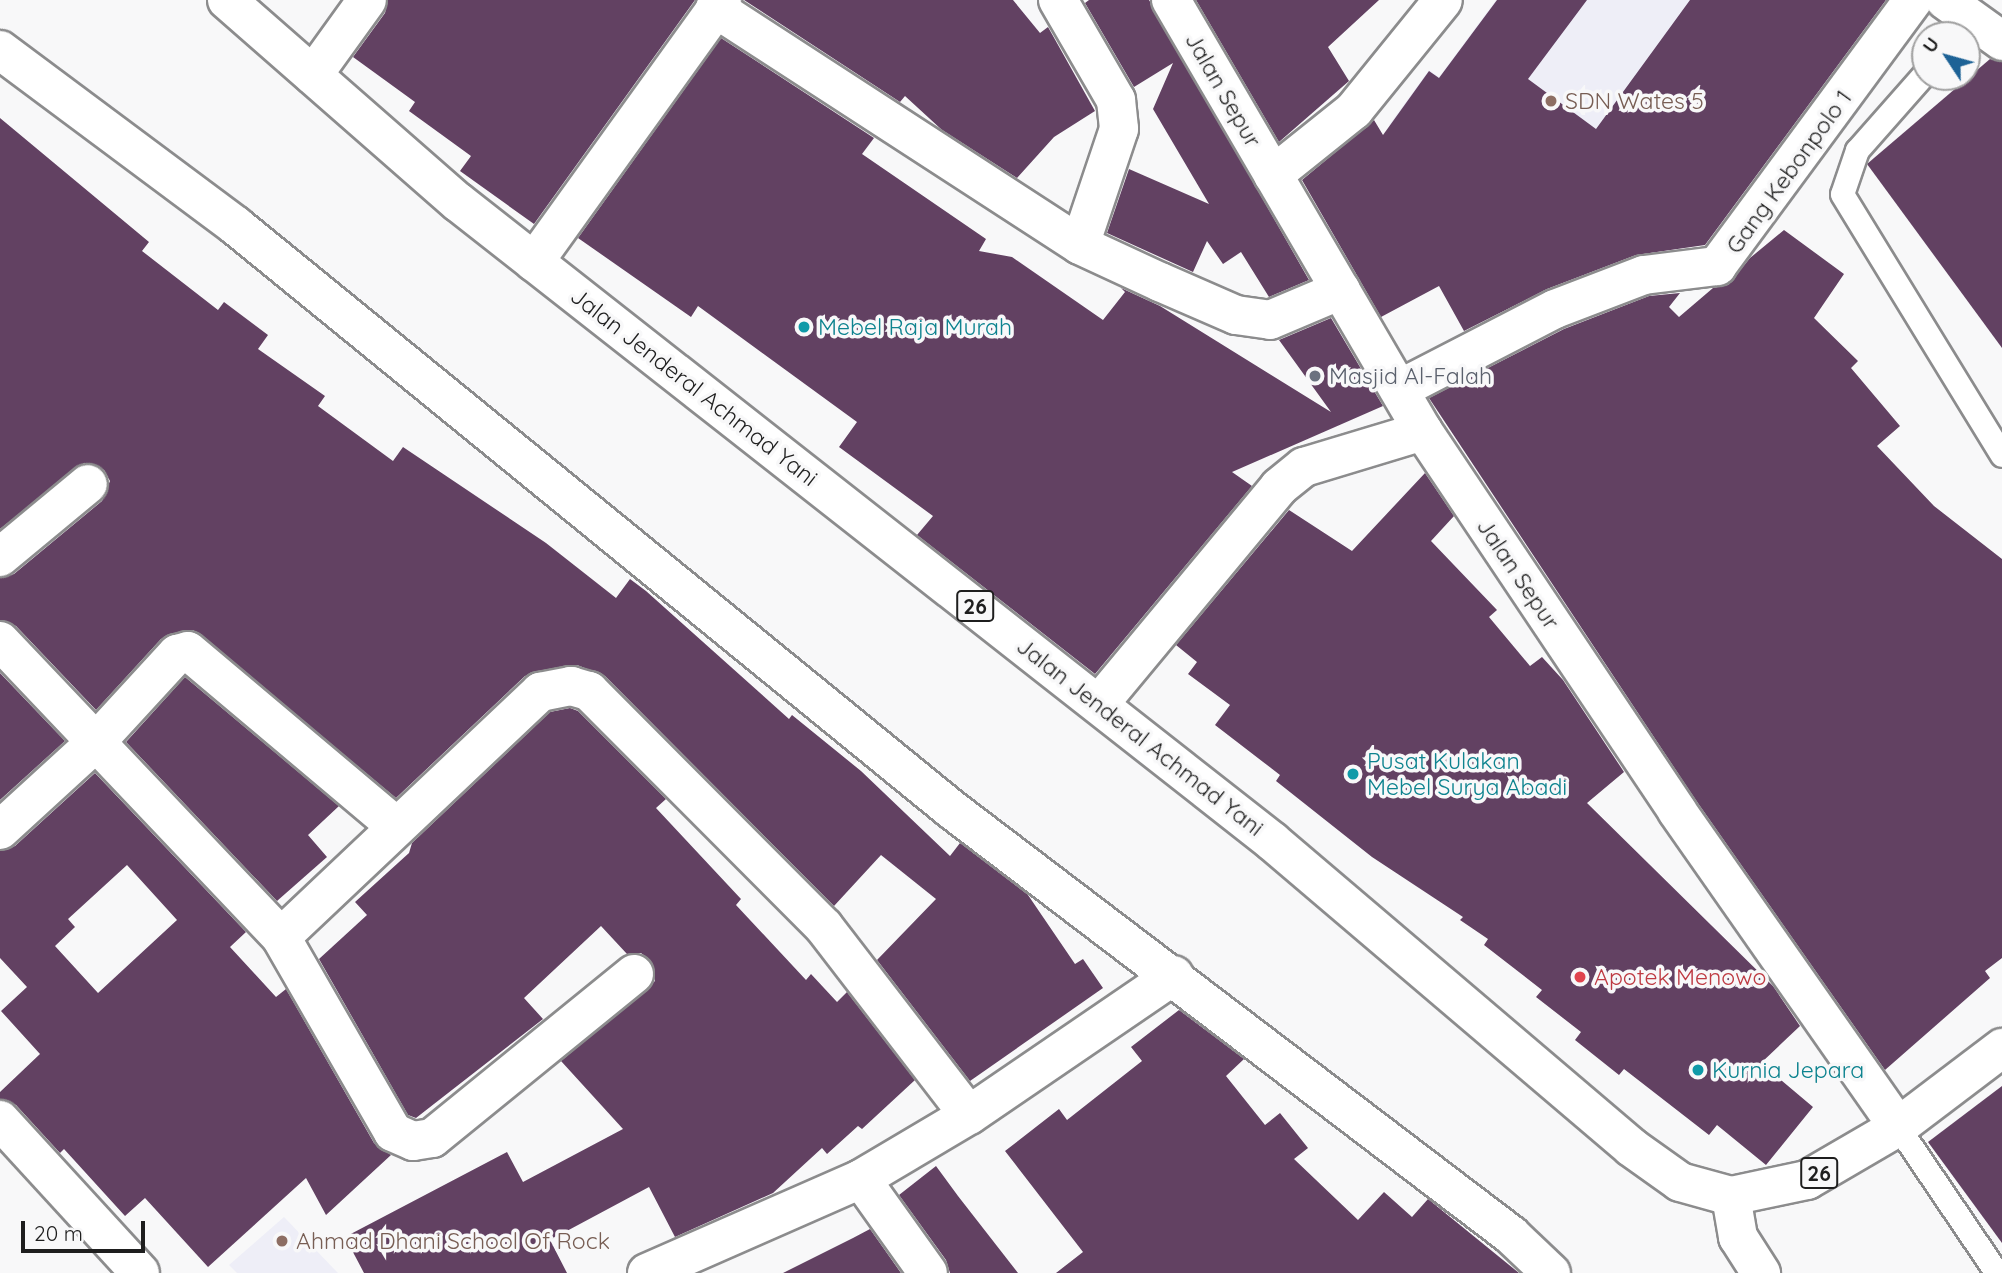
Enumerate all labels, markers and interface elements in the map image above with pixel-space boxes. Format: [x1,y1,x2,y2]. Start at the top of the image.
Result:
north arrow [1911,21,1981,91]
street label: Jalan Sepur [1179,28,1267,152]
text: U [1917,32,1944,57]
street label: Gang Kebonpolo 1 [1721,85,1857,259]
place label: SDN Wates 5 [1565,87,1704,115]
marker: SDN Wates 5 [1543,93,1559,109]
street label: Jalan Jenderal Achmad Yani [565,282,823,492]
place label: Mebel Raja Murah [818,313,1012,341]
marker: Mebel Raja Murah [796,319,812,335]
place label: Masjid Al-Falah [1329,362,1492,390]
marker: Masjid Al-Falah [1307,368,1323,384]
street label: Jalan Sepur [1471,513,1565,635]
road number: 26 [956,588,994,624]
street label: Jalan Jenderal Achmad Yani [1011,632,1269,842]
place label: Pusat Kulakan Mebel Surya Abadi [1367,747,1567,801]
marker: Pusat Kulakan Mebel Surya Abadi [1345,766,1361,782]
place label: Apotek Menowo [1594,963,1766,991]
marker: Apotek Menowo [1572,969,1588,985]
place label: Kurnia Jepara [1712,1056,1864,1084]
marker: Kurnia Jepara [1690,1062,1706,1078]
road number: 26 [1800,1156,1838,1190]
scale bar [24,1206,149,1250]
text: 20 m [34,1220,83,1246]
place label: Ahmad Dhani School Of Rock [296,1227,610,1255]
marker: Ahmad Dhani School Of Rock [274,1233,290,1249]

